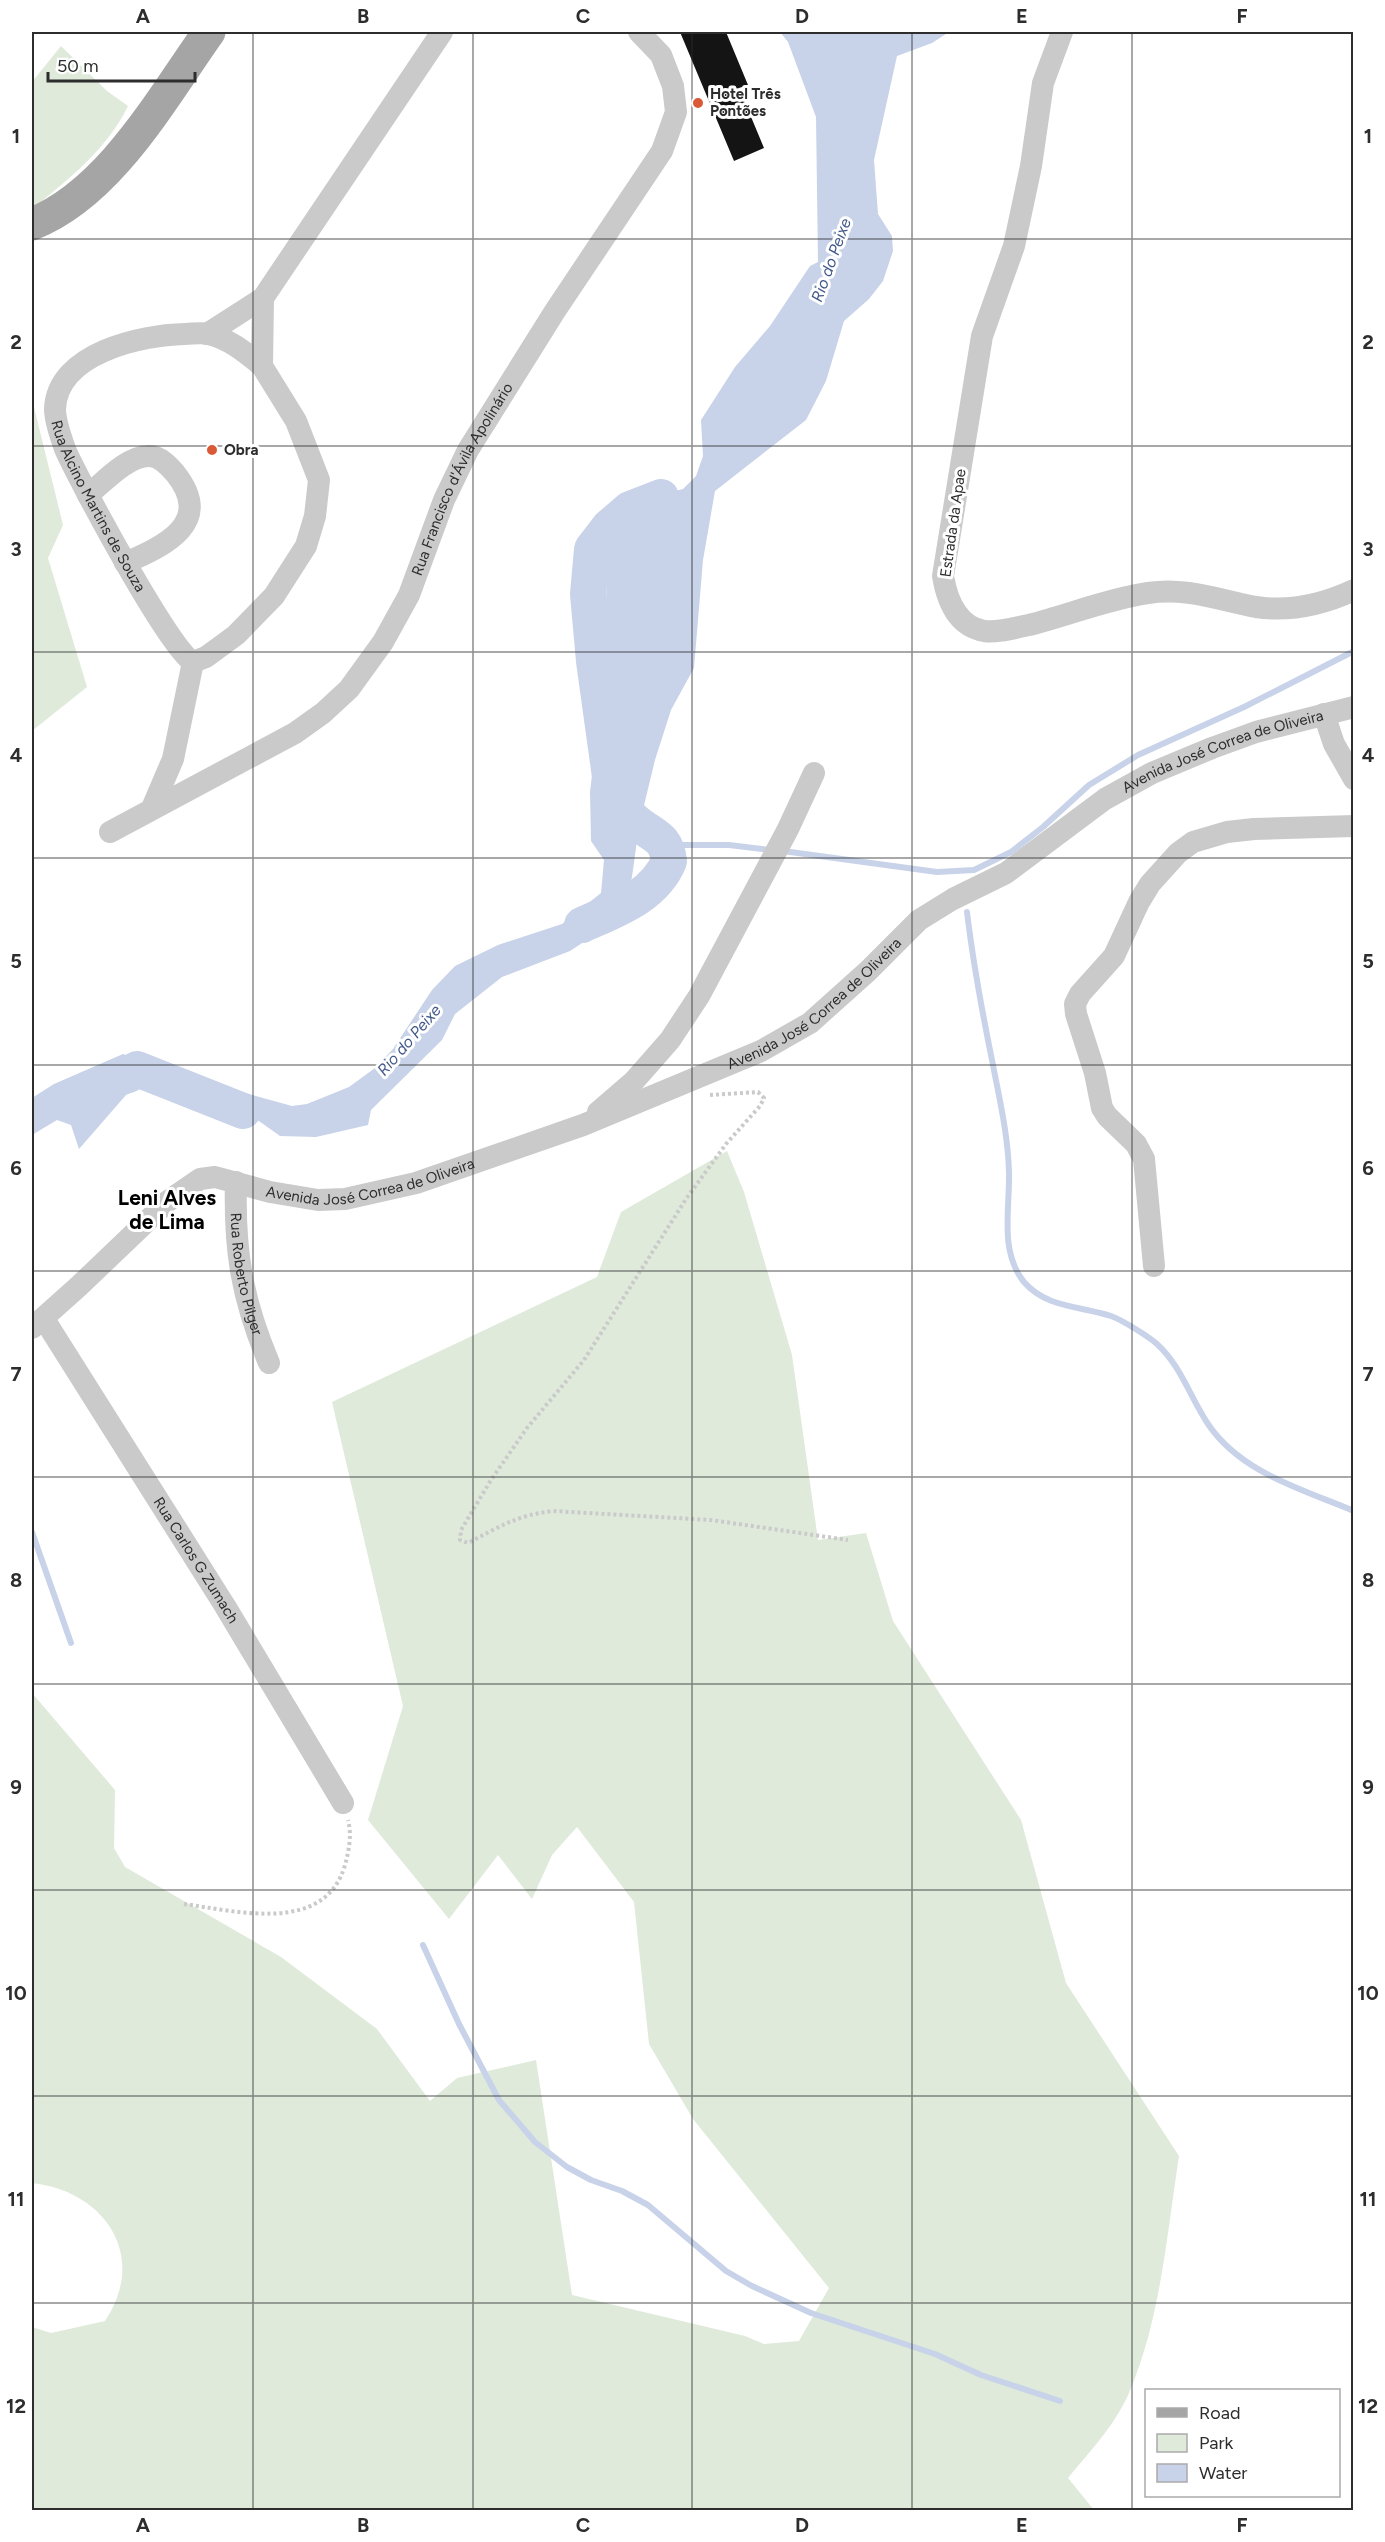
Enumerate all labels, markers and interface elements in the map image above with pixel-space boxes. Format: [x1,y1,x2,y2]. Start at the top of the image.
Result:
text: A [136,4,151,28]
text: B [357,4,369,28]
text: C [576,4,590,28]
text: D [795,4,809,28]
text: E [1016,4,1028,28]
text: F [1236,4,1248,28]
scale bar [48,45,195,83]
text: 50 m [57,55,99,77]
place label: Hotel Três Pontões [710,85,781,120]
marker: Hotel Três Pontões [691,96,705,110]
text: 1 [12,124,20,148]
text: 1 [1364,124,1372,148]
water label: Rio do Peixe [807,215,855,304]
text: 2 [10,330,22,354]
text: 2 [1362,330,1374,354]
street label: Rua Francisco d'Ávila Apolinário [408,379,517,578]
street label: Rua Alcino Martins de Souza [47,418,149,595]
place label: Obra [224,441,258,459]
marker: Obra [205,443,219,457]
street label: Estrada da Apae [936,468,970,578]
text: 3 [10,537,22,561]
text: 3 [1362,537,1374,561]
street label: Avenida José Correa de Oliveira [1119,706,1325,797]
text: 4 [10,743,23,767]
text: 4 [1362,743,1375,767]
street label: Avenida José Correa de Oliveira [724,934,905,1073]
text: 5 [10,949,22,973]
text: 5 [1362,949,1374,973]
water label: Rio do Peixe [373,1001,445,1079]
street label: Avenida José Correa de Oliveira [265,1154,477,1209]
text: 6 [10,1156,22,1180]
text: 6 [1362,1156,1374,1180]
district label: Leni Alves de Lima [118,1185,216,1234]
street label: Rua Roberto Pilger [227,1212,266,1338]
text: 7 [10,1362,22,1386]
text: 7 [1362,1362,1374,1386]
street label: Rua Carlos G Zumach [150,1494,242,1626]
text: 8 [10,1568,22,1592]
text: 8 [1362,1568,1374,1592]
text: 9 [10,1775,22,1799]
text: 9 [1362,1775,1374,1799]
text: 10 [5,1981,27,2005]
text: 10 [1357,1981,1379,2005]
text: 11 [8,2187,24,2211]
text: 11 [1360,2187,1376,2211]
legend [1145,2389,1340,2497]
text: 12 [6,2394,26,2418]
text: 12 [1358,2394,1378,2418]
text: Road [1199,2402,1240,2424]
text: Park [1199,2432,1234,2454]
text: Water [1199,2462,1247,2484]
text: A [136,2513,151,2537]
text: B [357,2513,369,2537]
text: C [576,2513,590,2537]
text: D [795,2513,809,2537]
text: E [1016,2513,1028,2537]
text: F [1236,2513,1248,2537]

